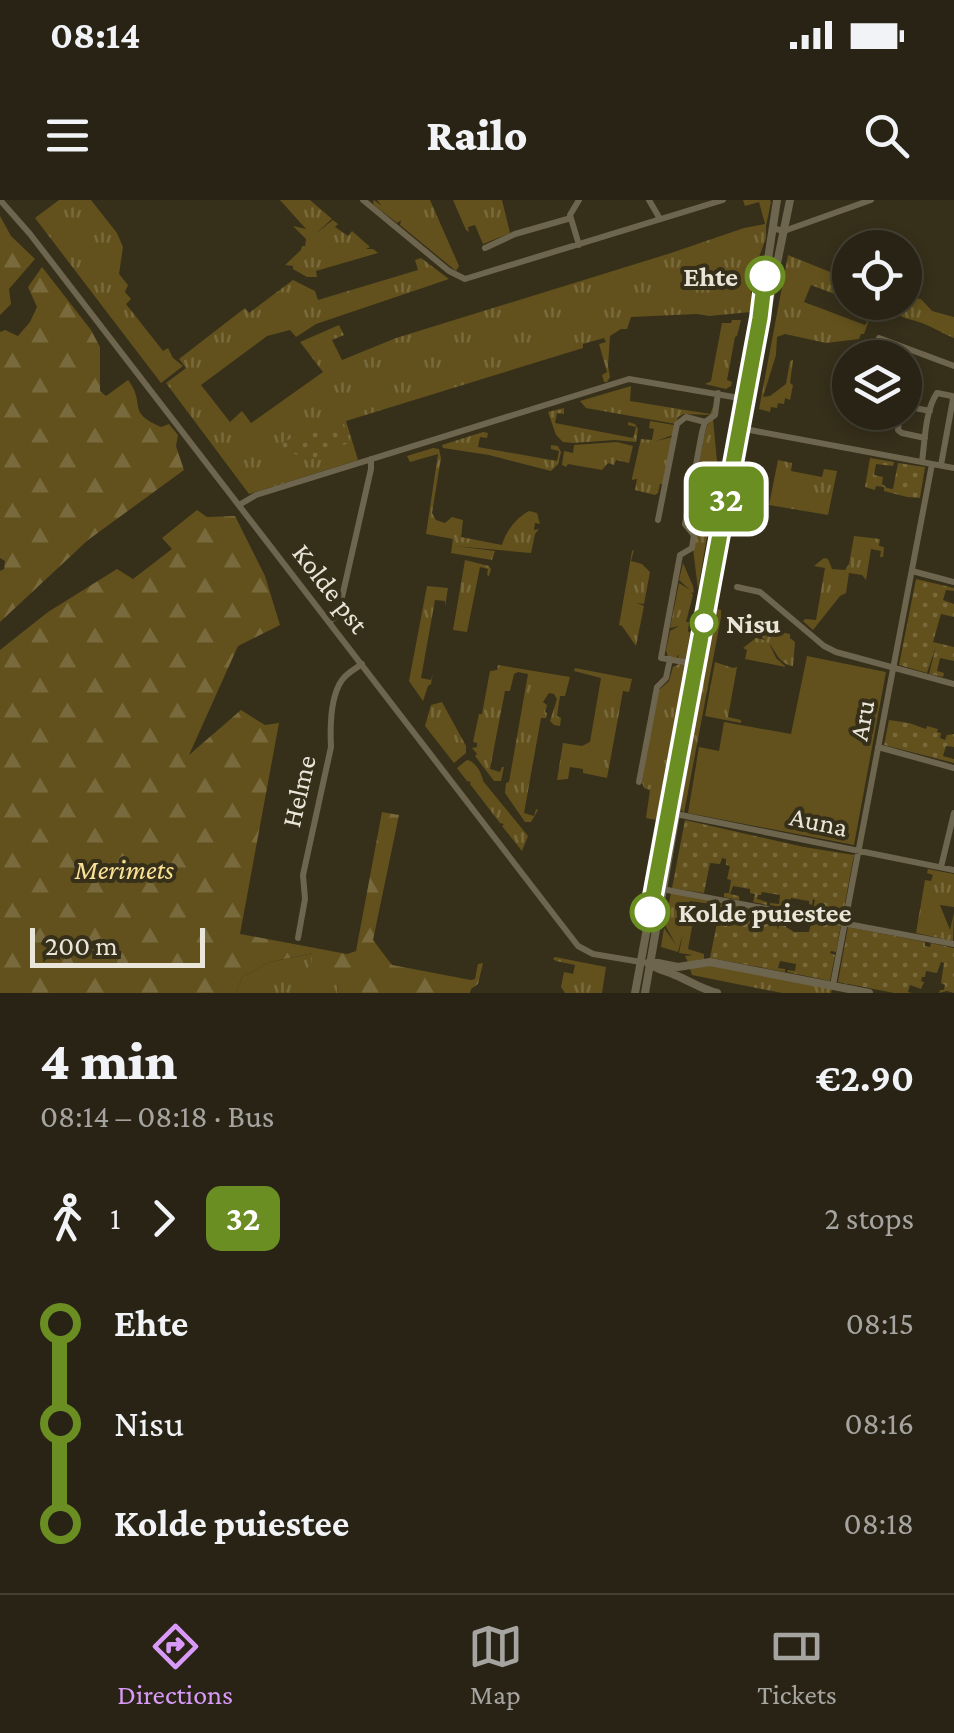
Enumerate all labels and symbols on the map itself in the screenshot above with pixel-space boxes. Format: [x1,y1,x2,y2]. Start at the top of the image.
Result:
marker: Ehte [746,257,784,295]
place label: Ehte [683,261,738,292]
line badge: 32 [681,466,771,532]
street label: Kolde pst [286,538,375,639]
place label: Nisu [726,608,781,639]
marker: Nisu [691,610,717,636]
street label: Aru [842,697,881,743]
street label: Helme [275,752,322,830]
street label: Auna [787,800,851,843]
park label: Merimets [73,854,174,885]
marker: Kolde puiestee [631,893,669,931]
place label: Kolde puiestee [678,897,852,928]
scale bar [30,923,205,968]

